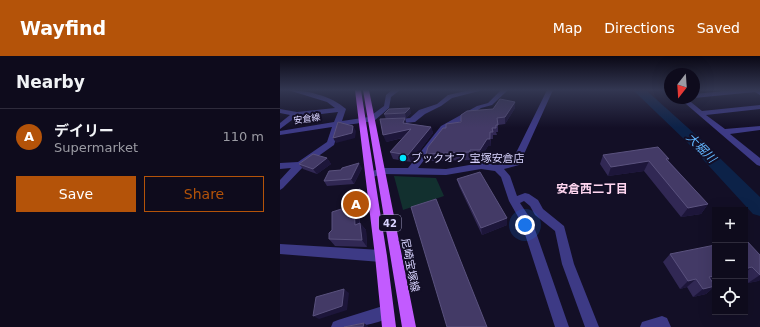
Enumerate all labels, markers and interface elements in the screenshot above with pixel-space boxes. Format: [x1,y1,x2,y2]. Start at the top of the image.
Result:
text: Wayfind [20,17,106,39]
text: Map [553,20,582,36]
text: Directions [604,20,675,36]
text: Saved [697,20,740,36]
north arrow [664,68,700,104]
text: Nearby [16,72,85,92]
street label: 安倉線 [293,112,322,126]
text: デイリー [54,122,114,140]
text: A [24,129,34,144]
text: 110 m [222,129,264,144]
water label: 大堀川 [683,130,720,167]
text: Supermarket [54,140,138,155]
place label: ブックオフ 宝塚安倉店 [411,152,525,165]
marker: ブックオフ 宝塚安倉店 [398,153,408,163]
button: Save [16,176,136,212]
button: Share [144,176,264,212]
district label: 安倉西二丁目 [556,182,628,196]
pin: A [343,189,369,219]
map controls [712,207,748,315]
button: + [712,207,748,243]
road number: 42 [379,215,401,231]
your location [515,215,535,235]
street label: 尼崎宝塚線 [398,237,422,293]
button: − [712,243,748,279]
button: locate [712,279,748,315]

